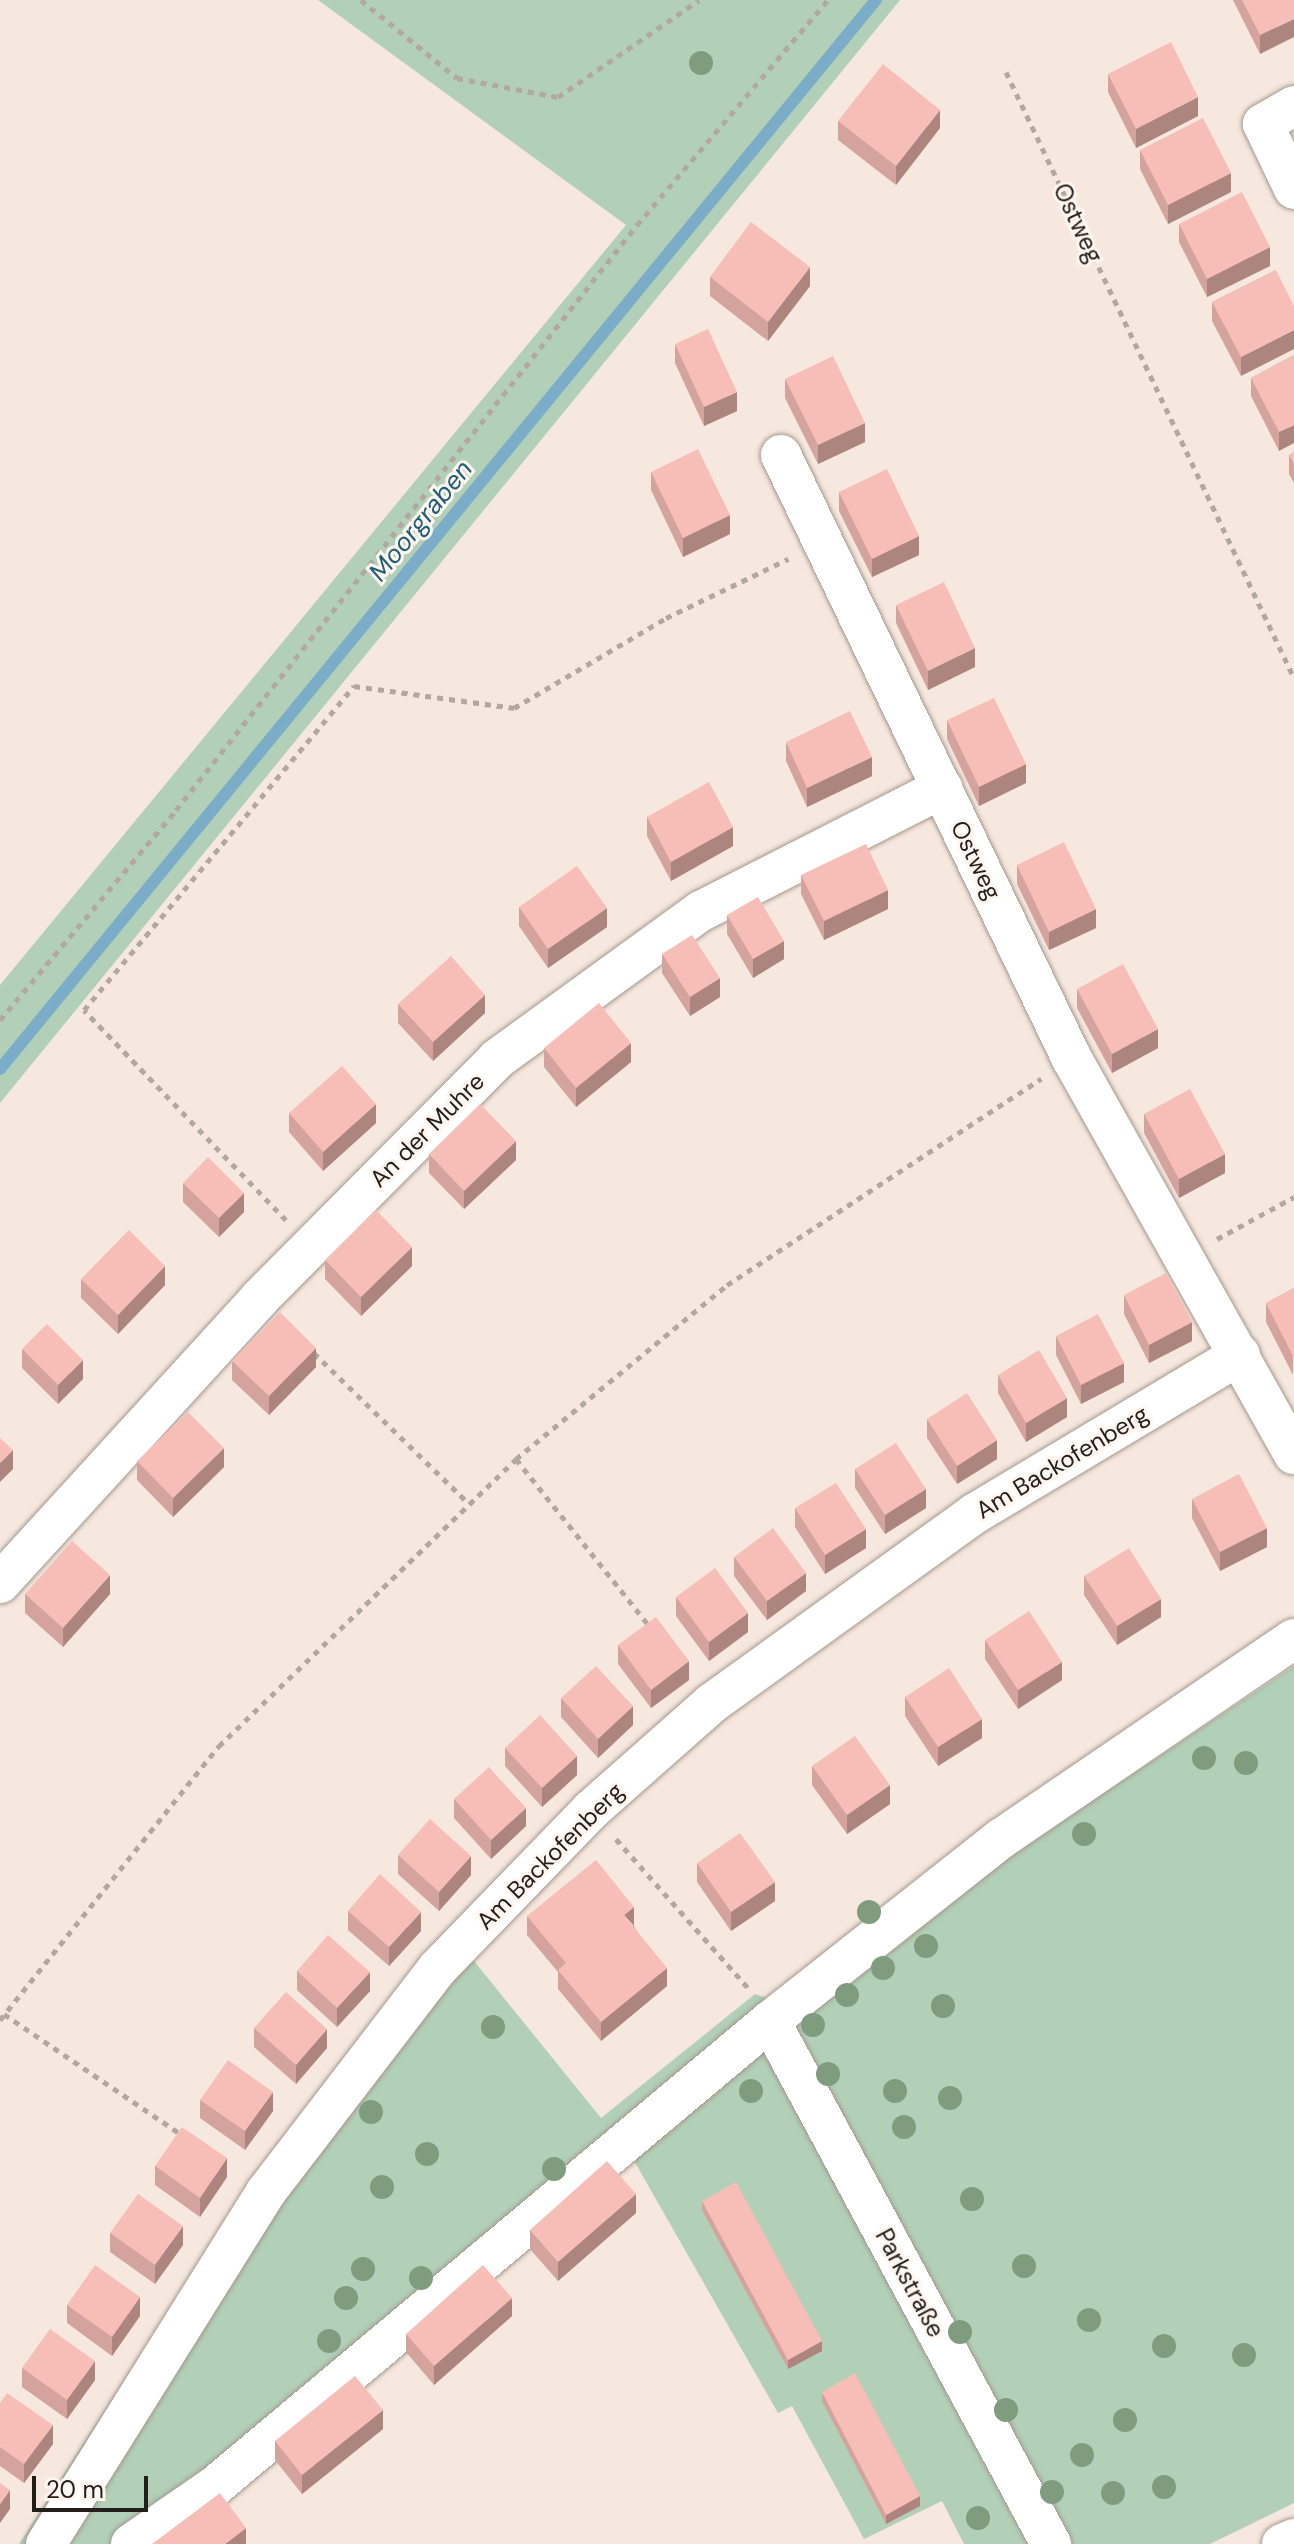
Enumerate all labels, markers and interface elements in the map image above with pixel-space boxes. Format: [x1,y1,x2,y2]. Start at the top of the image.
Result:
street label: Ostweg [1047,179,1109,267]
water label: Moorgraben [363,454,479,588]
street label: Ostweg [945,816,1007,904]
street label: An der Muhre [364,1067,490,1193]
street label: Am Backofenberg [971,1399,1153,1525]
street label: Am Backofenberg [470,1776,630,1936]
street label: Parkstraße [869,2224,951,2342]
scale bar [36,2460,152,2510]
text: 20 m [46,2474,104,2505]

